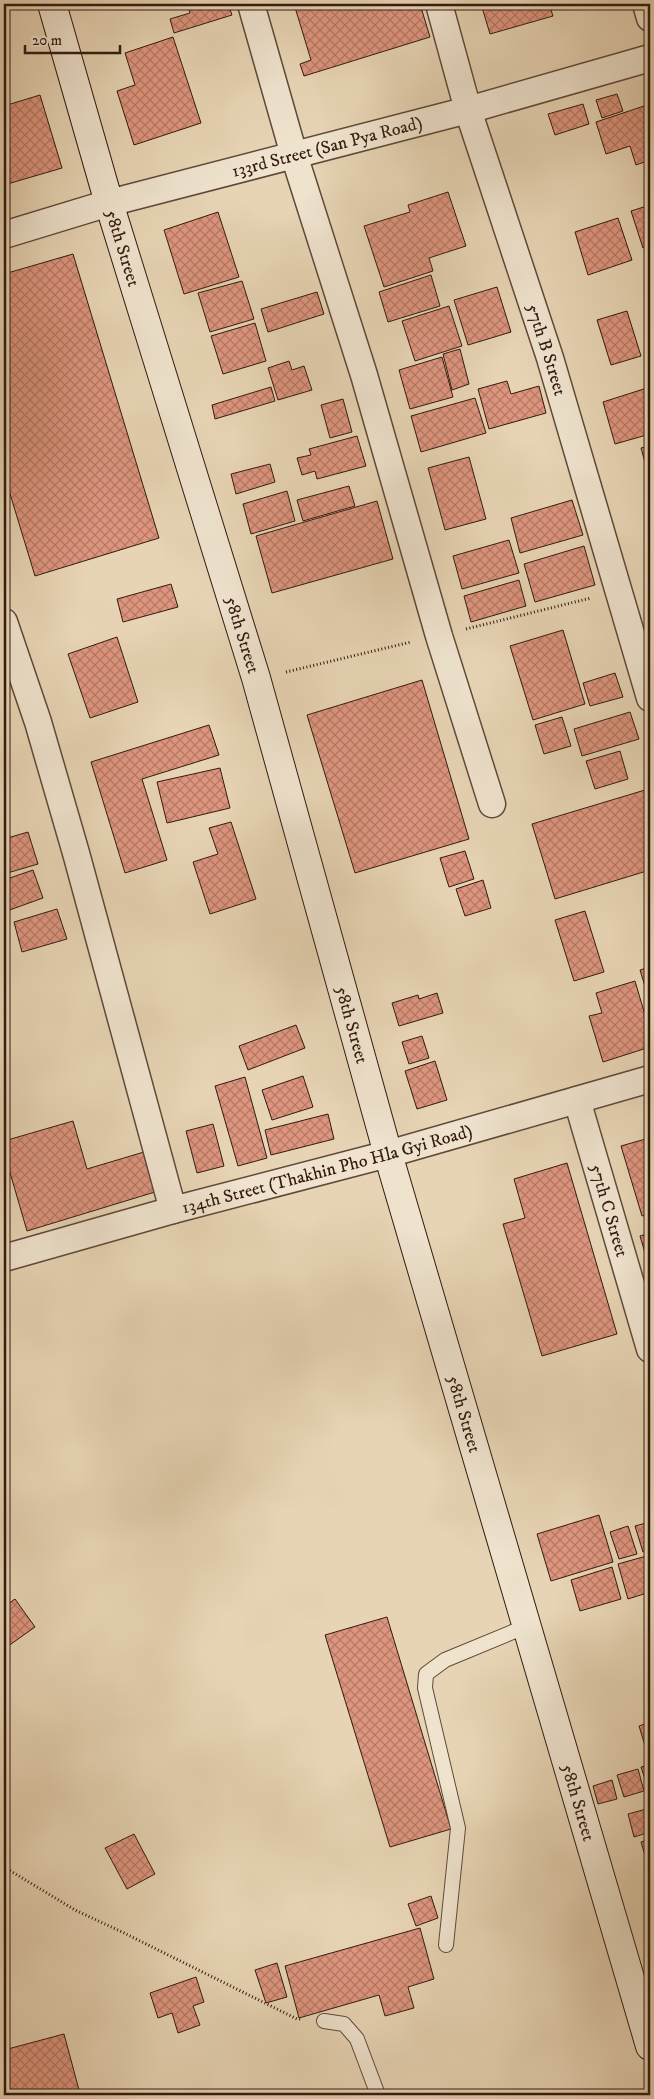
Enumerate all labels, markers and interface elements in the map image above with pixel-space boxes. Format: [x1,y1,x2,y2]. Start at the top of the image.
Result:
scale bar [25,22,120,54]
text: 20 m [32,31,62,50]
street label: 133rd Street (San Pya Road) [230,112,425,183]
street label: 58th Street [100,207,144,290]
street label: 57th B Street [521,301,571,399]
street label: 58th Street [219,594,264,677]
street label: 58th Street [330,984,372,1066]
street label: 134th Street (Thakhin Pho Hla Gyi Road) [180,1120,475,1219]
street label: 57th C Street [584,1162,633,1260]
street label: 58th Street [442,1373,485,1456]
street label: 58th Street [556,1761,599,1844]

